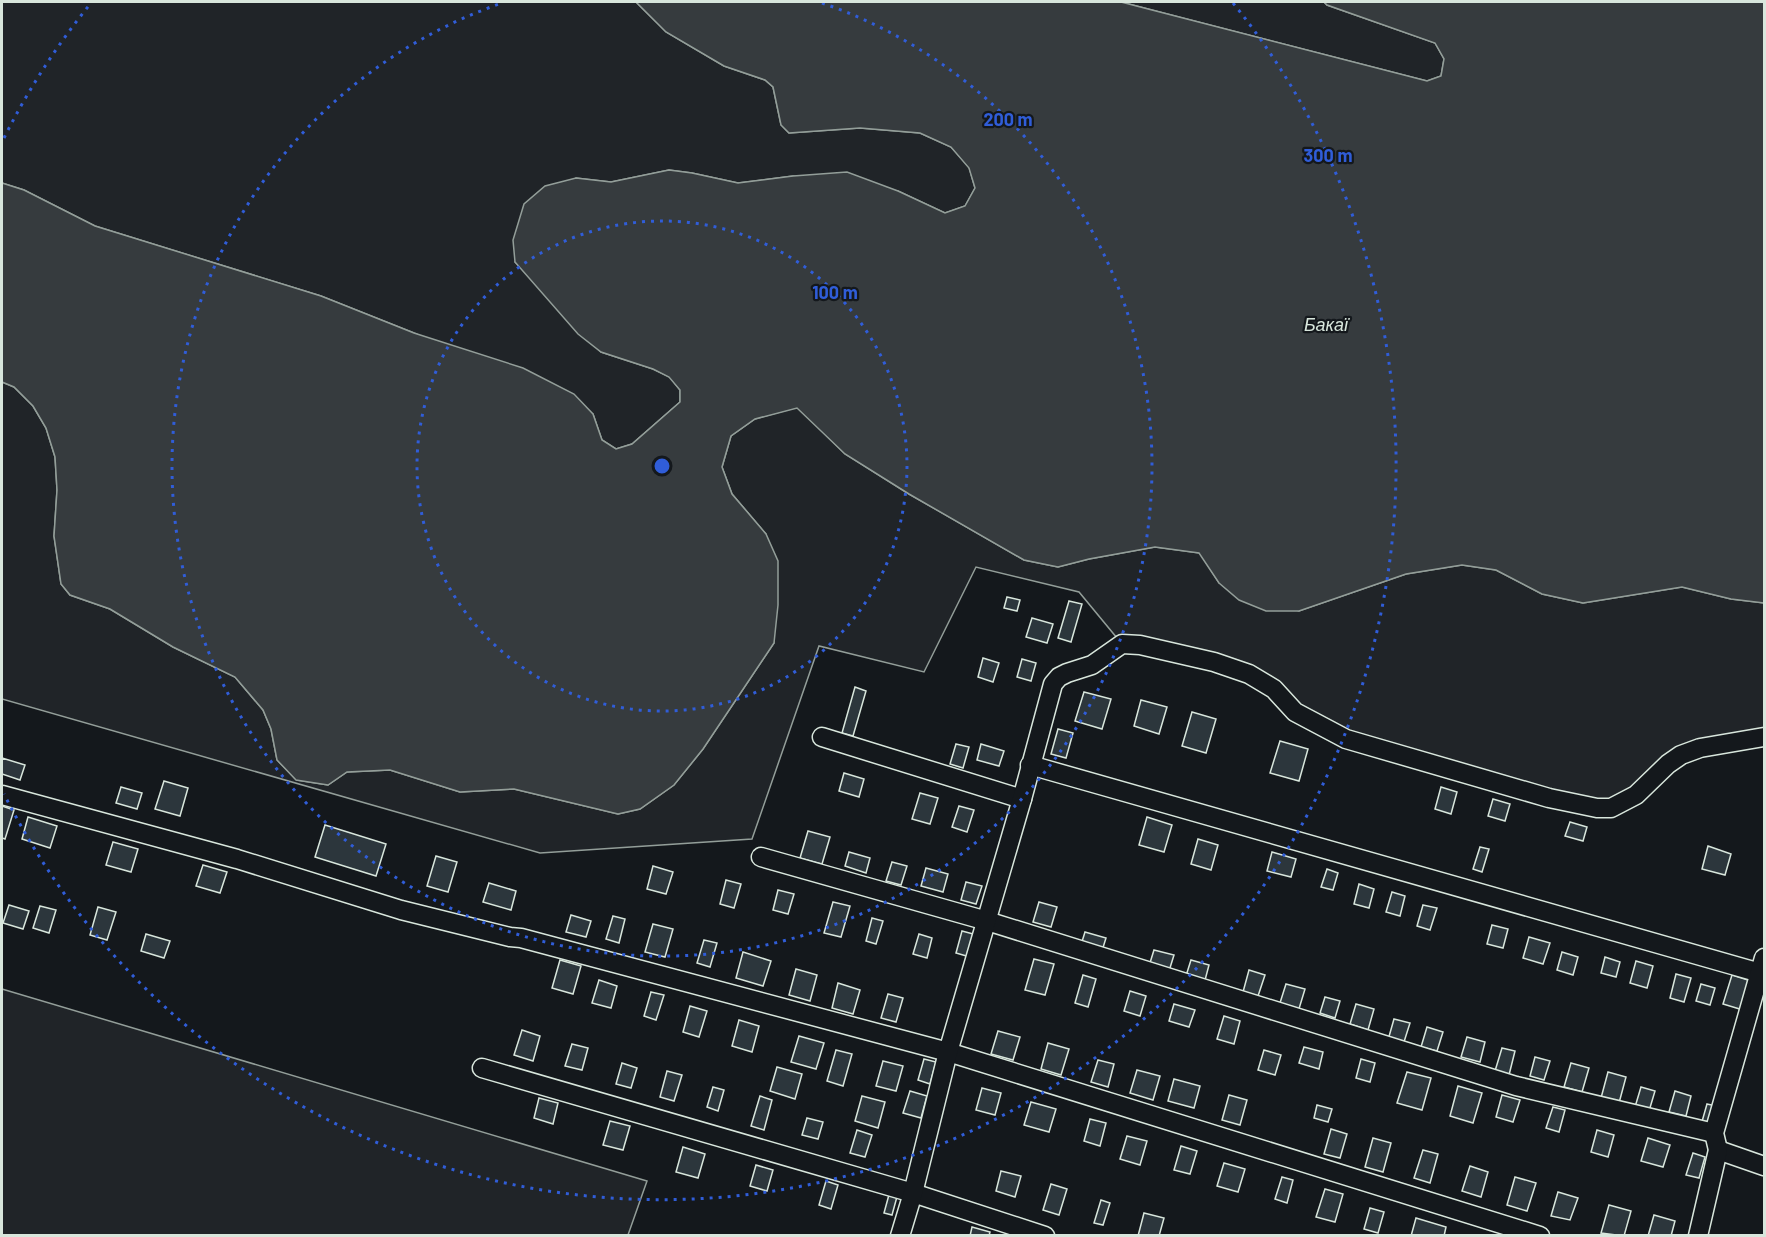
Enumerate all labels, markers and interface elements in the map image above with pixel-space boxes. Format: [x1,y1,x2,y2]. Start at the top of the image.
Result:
text: 200 m [983,108,1033,130]
text: 300 m [1304,144,1352,166]
text: 100 m [812,281,858,303]
water label: Бакаї [1304,313,1350,335]
centre of rings [652,456,672,476]

